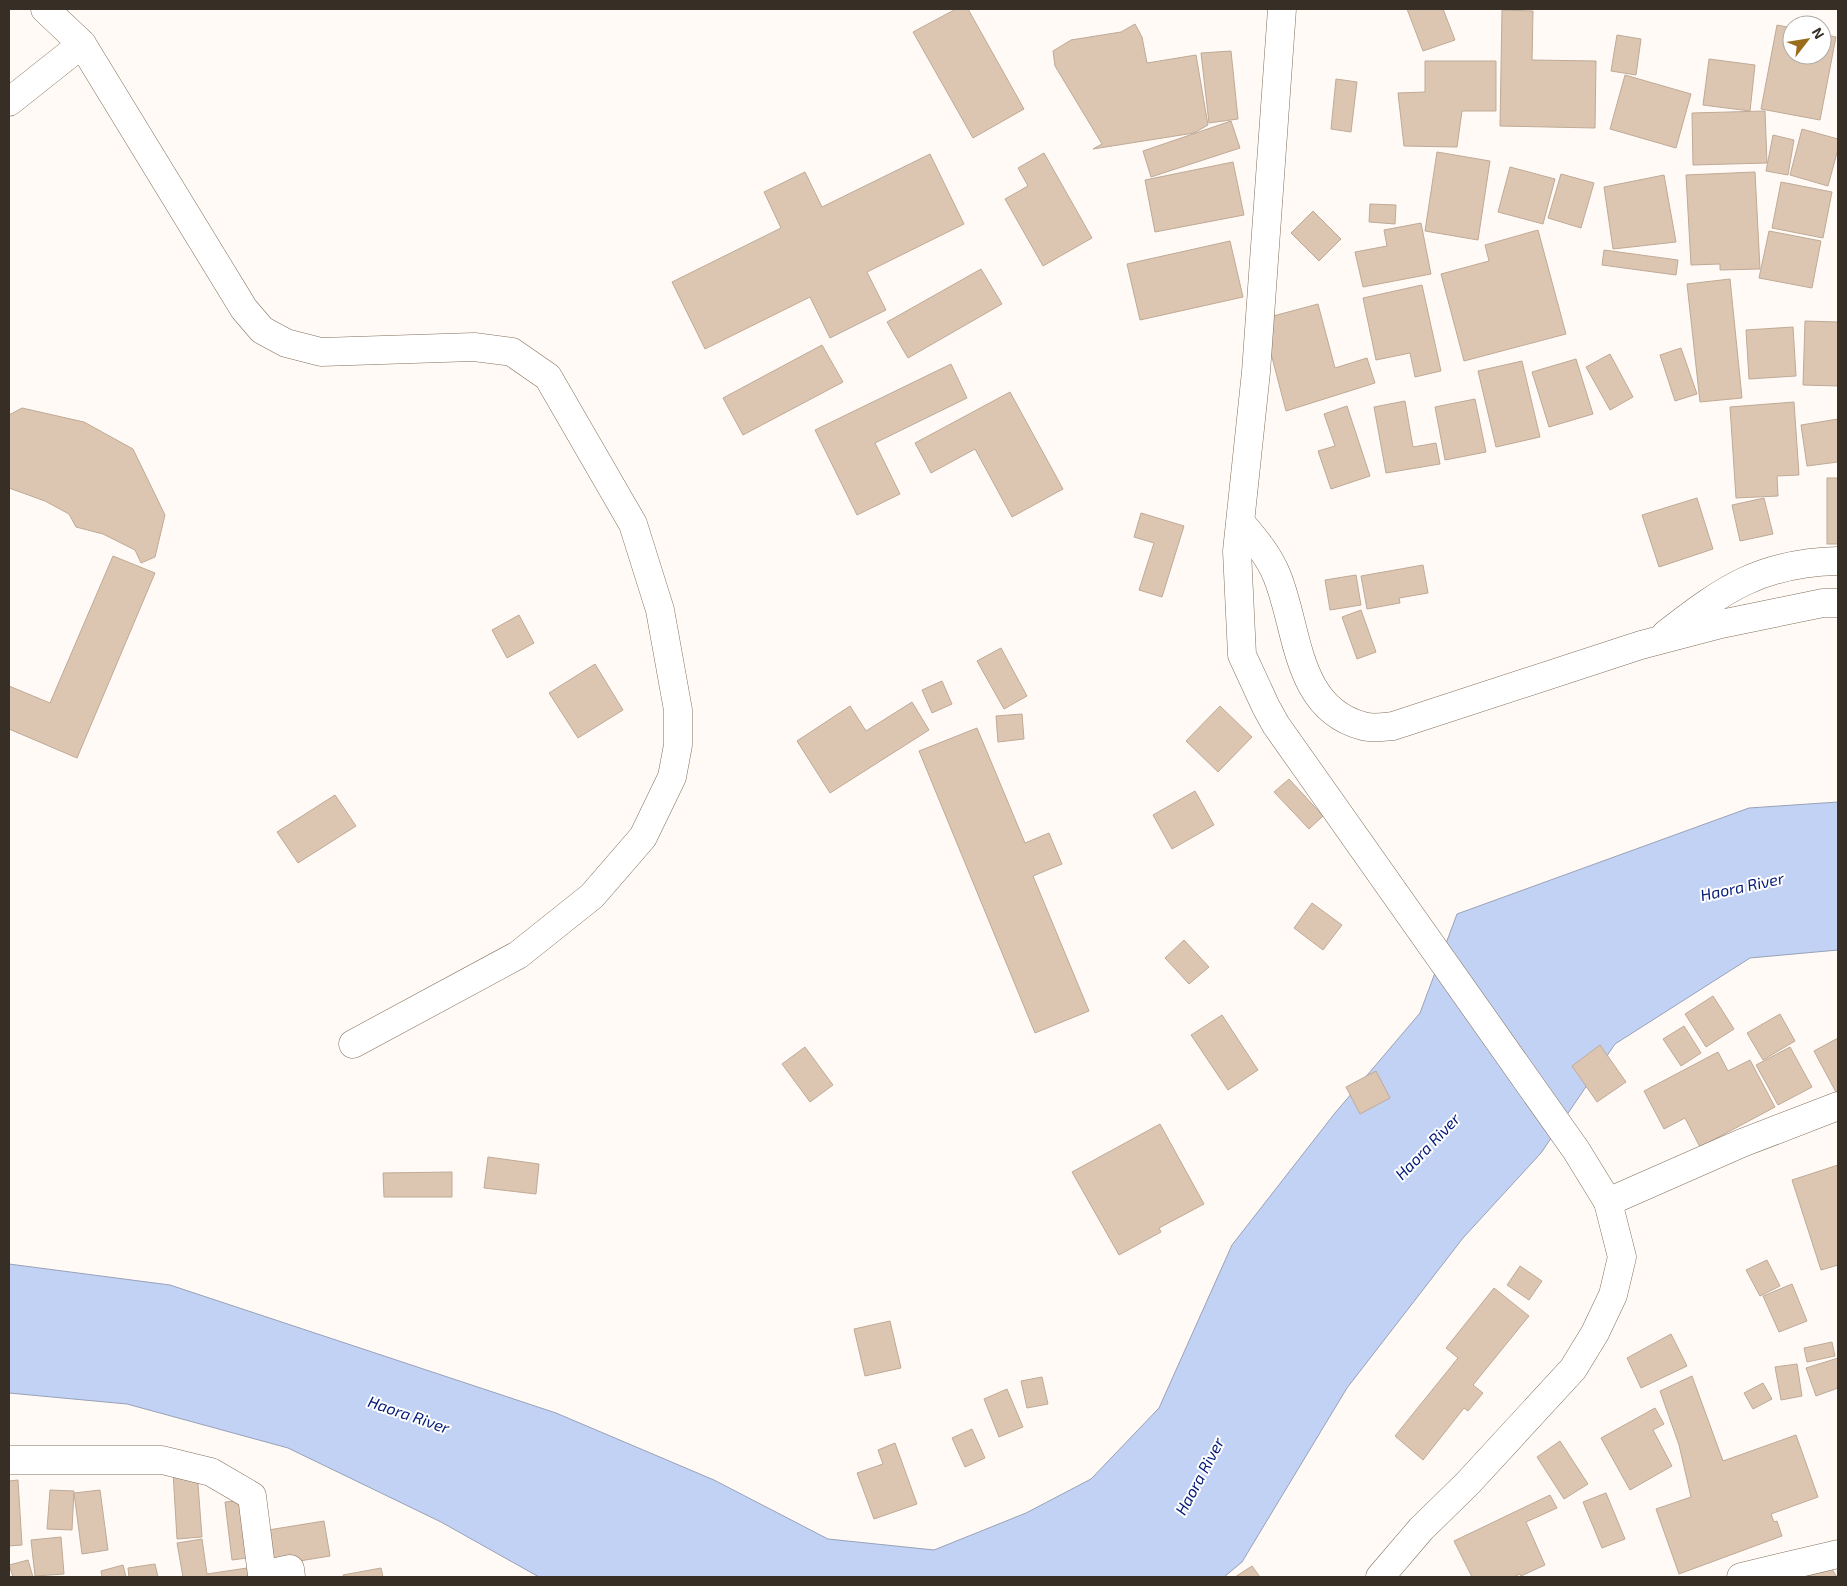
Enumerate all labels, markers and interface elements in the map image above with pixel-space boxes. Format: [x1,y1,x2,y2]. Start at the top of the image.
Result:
north arrow [1782,15,1832,65]
text: N [1809,24,1828,42]
water label: Haora River [1698,868,1786,904]
water label: Haora River [1391,1108,1464,1183]
water label: Haora River [366,1391,453,1437]
water label: Haora River [1171,1433,1228,1518]

